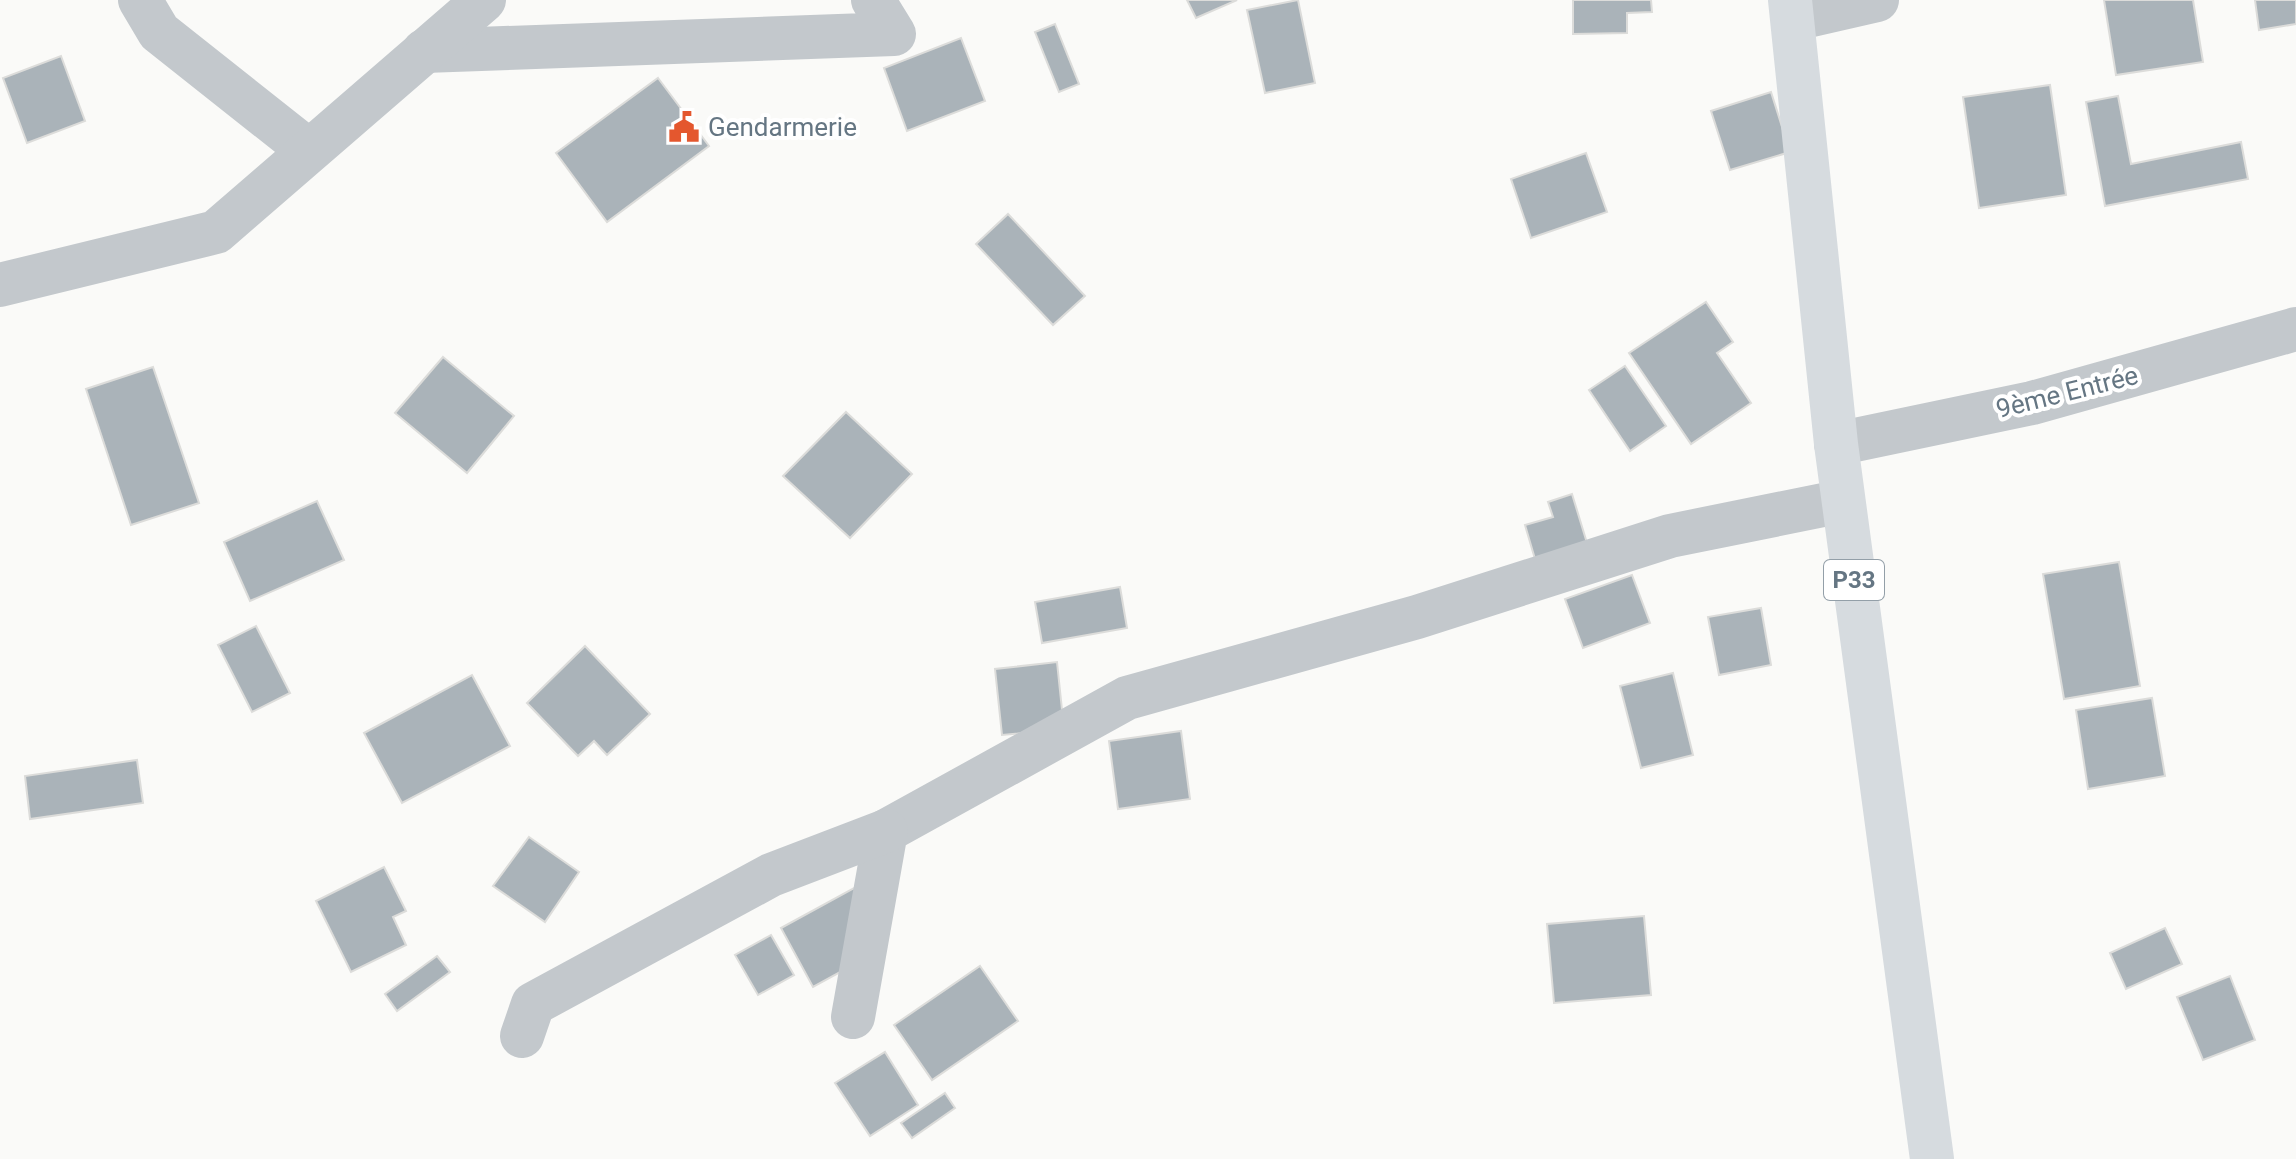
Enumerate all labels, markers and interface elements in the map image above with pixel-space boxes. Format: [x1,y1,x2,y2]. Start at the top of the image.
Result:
public building icon: Gendarmerie [667,110,701,144]
place label: Gendarmerie [708,112,857,142]
street label: 9ème Entrée [1993,360,2141,424]
road number: P33 [1824,560,1884,600]

